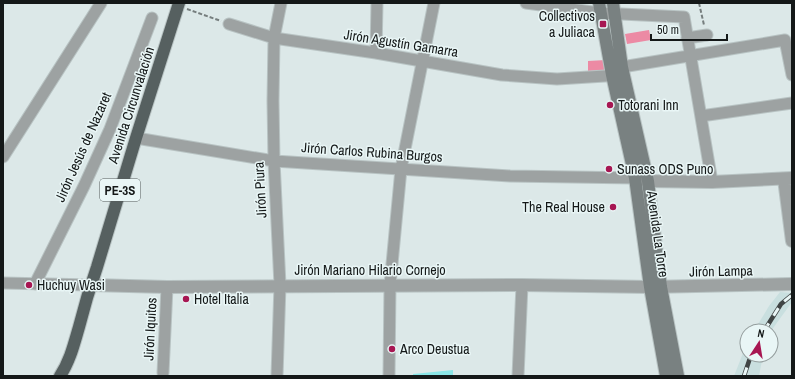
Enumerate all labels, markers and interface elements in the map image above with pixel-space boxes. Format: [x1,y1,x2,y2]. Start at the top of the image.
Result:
place label: Collectivos a Juliaca [539,7,596,41]
scale bar [651,16,727,42]
marker: Collectivos a Juliaca [598,19,608,29]
text: 50 m [657,22,679,38]
street label: Jirón Agustín Gamarra [343,25,460,61]
street label: Avenida Circunvalación [103,44,158,167]
street label: Jirón Jesús de Nazaret [51,89,115,205]
place label: Totorani Inn [618,96,679,114]
marker: Totorani Inn [605,100,615,110]
street label: Jirón Carlos Rubina Burgos [301,138,444,166]
place label: Sunass ODS Puno [617,160,713,178]
street label: Jirón Piura [250,161,270,219]
marker: Sunass ODS Puno [604,164,614,174]
road number: PE-3S [100,179,140,201]
street label: Avenida La Torre [643,189,673,278]
place label: The Real House [522,198,605,216]
marker: The Real House [608,202,618,212]
street label: Jirón Mariano Hilario Cornejo [294,261,446,279]
street label: Jirón Lampa [689,261,754,281]
place label: Huchuy Wasi [37,276,105,294]
marker: Huchuy Wasi [24,280,34,290]
place label: Hotel Italia [194,290,249,308]
marker: Hotel Italia [181,294,191,304]
street label: Jirón Iquitos [139,297,161,361]
north arrow [739,323,779,363]
text: N [756,326,766,341]
place label: Arco Deustua [399,340,470,358]
marker: Arco Deustua [387,344,397,354]

